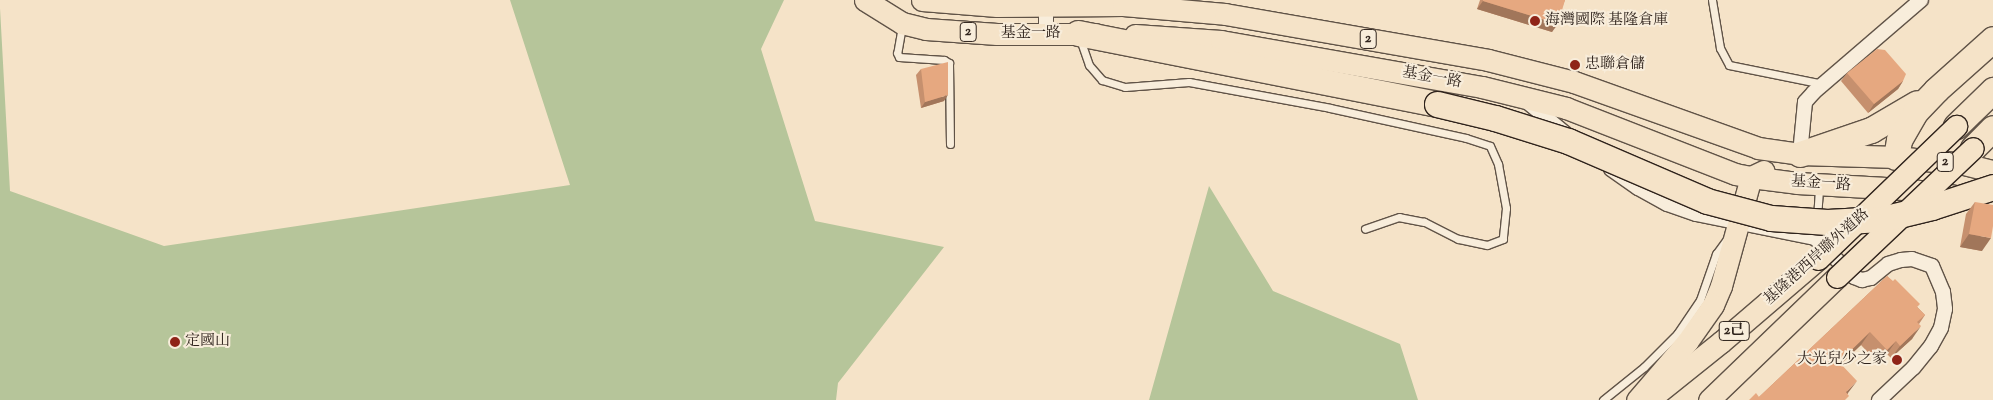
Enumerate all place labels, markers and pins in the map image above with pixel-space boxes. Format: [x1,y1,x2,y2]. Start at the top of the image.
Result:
place label: 海灣國際 基隆倉庫 [1545,12,1668,30]
marker: 海灣國際 基隆倉庫 [1529,15,1541,27]
place label: 忠聯倉儲 [1585,56,1645,74]
marker: 忠聯倉儲 [1569,59,1581,71]
place label: 定國山 [185,333,230,351]
marker: 定國山 [169,336,181,348]
place label: 大光兒少之家 [1797,351,1887,369]
marker: 大光兒少之家 [1891,354,1903,366]

